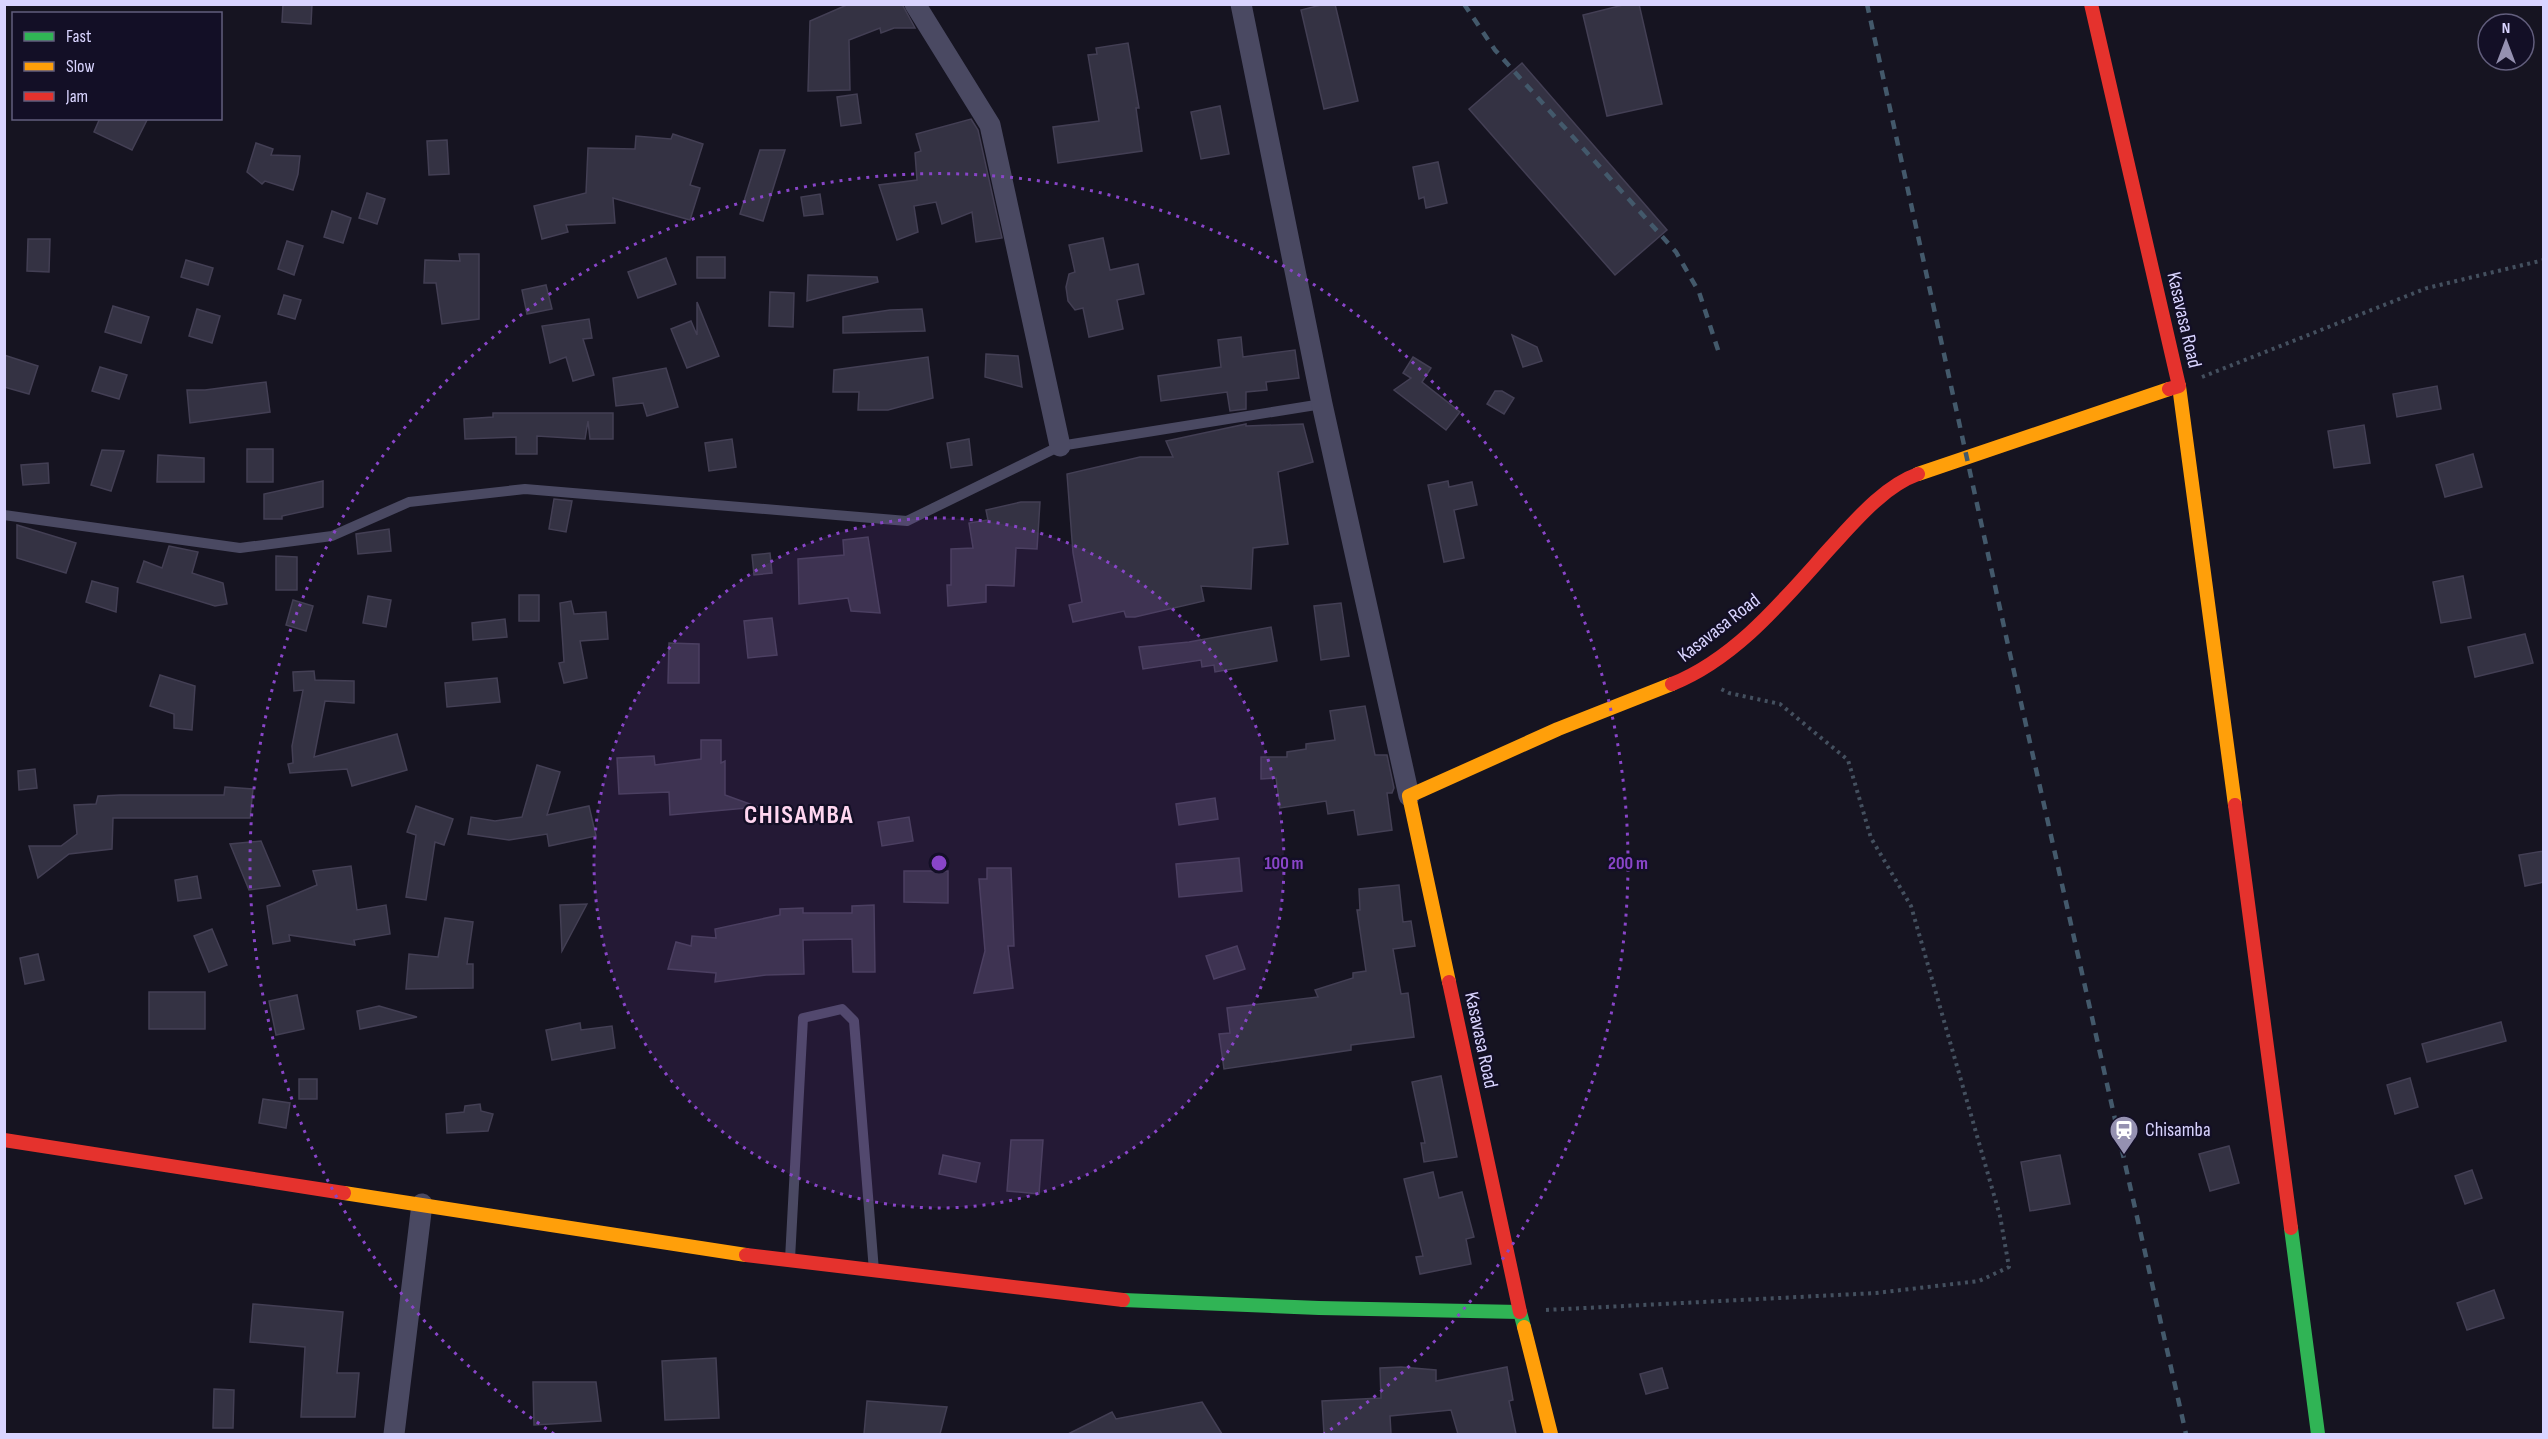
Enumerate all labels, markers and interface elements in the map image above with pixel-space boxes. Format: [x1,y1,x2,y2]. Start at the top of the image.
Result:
legend [12,12,222,120]
north arrow [2476,12,2536,72]
text: N [2502,19,2510,38]
text: Fast [66,26,92,47]
text: Slow [66,56,95,77]
text: Jam [65,86,88,107]
street label: Kasavasa Road [2161,270,2207,370]
street label: Kasavasa Road [1673,588,1765,668]
district label: CHISAMBA [744,800,854,831]
centre of rings [929,853,949,873]
text: 100 m [1265,853,1304,874]
text: 200 m [1608,853,1648,874]
street label: Kasavasa Road [1459,990,1503,1090]
station icon: Chisamba [2108,1114,2140,1156]
place label: Chisamba [2145,1118,2211,1142]

